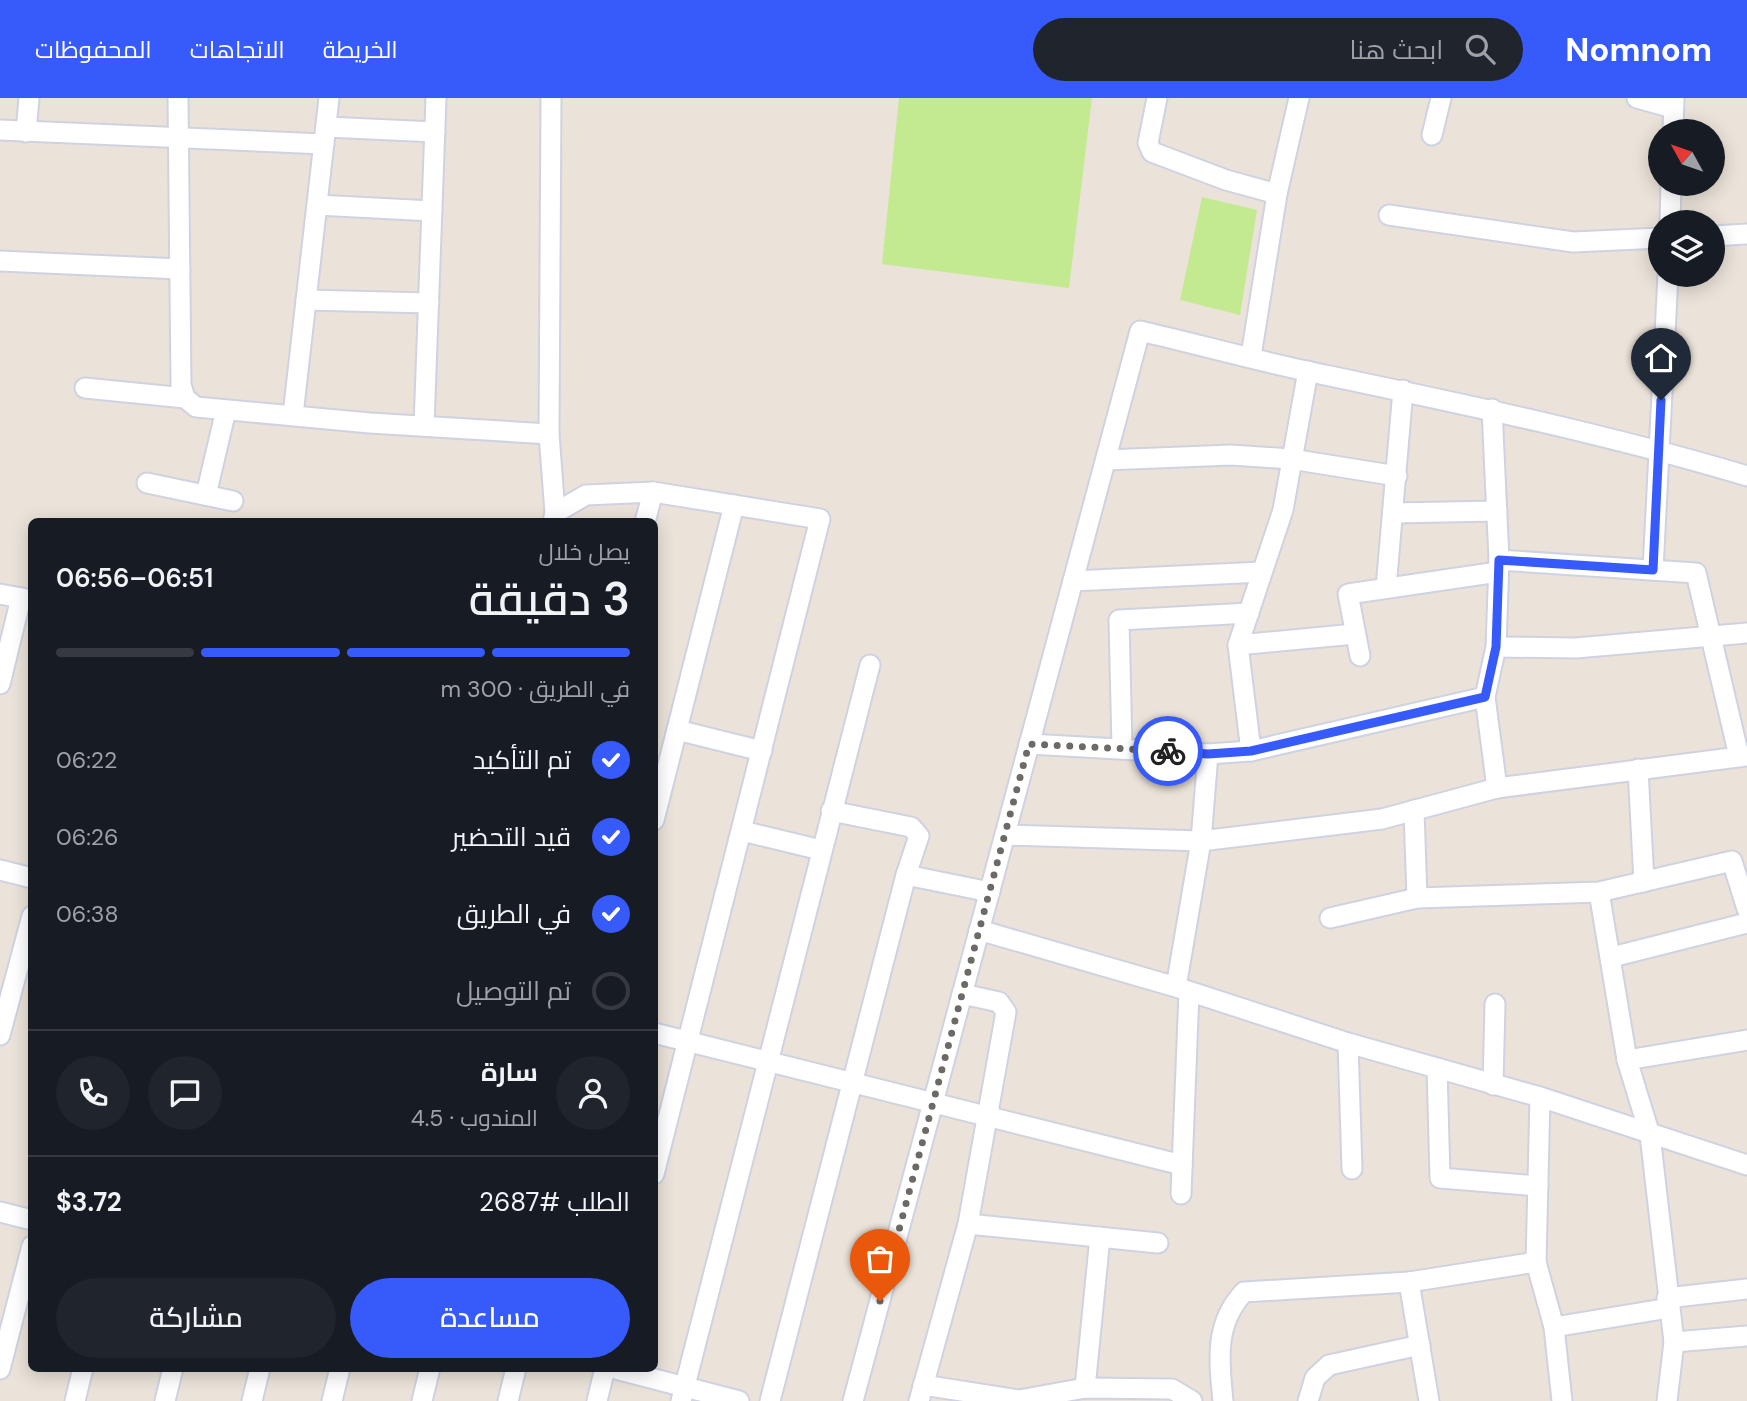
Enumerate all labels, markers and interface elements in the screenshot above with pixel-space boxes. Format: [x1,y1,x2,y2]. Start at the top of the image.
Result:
search box [1033,18,1523,81]
text: Nomnom [1565,28,1712,71]
icon: search [1461,30,1499,68]
text: ابحث هنا [1349,33,1443,67]
text: المحفوظات [35,34,152,65]
text: الاتجاهات [190,34,285,65]
text: الخريطة [323,34,398,65]
north arrow [1648,119,1726,196]
map controls [1648,119,1725,287]
button: layers [1648,210,1725,287]
pin [1631,328,1691,400]
icon: home [1642,339,1680,377]
text: يصل خلال [539,537,630,567]
text: 06:51–06:56 [56,561,213,595]
text: 3 دقيقة [469,569,630,629]
text: في الطريق · 300 m [440,674,630,704]
courier [1133,716,1203,786]
icon: bike [1149,732,1187,770]
icon: check [592,741,630,779]
text: تم التأكيد [473,743,571,777]
text: 06:22 [56,745,117,775]
icon: check [592,818,630,856]
text: قيد التحضير [452,820,571,854]
text: 06:26 [56,822,119,852]
icon: check [592,895,630,933]
text: في الطريق [457,897,571,931]
text: 06:38 [56,899,118,929]
text: تم التوصيل [456,974,571,1008]
text: سارة [481,1055,538,1089]
button: phone [56,1056,130,1130]
button: chat [148,1056,222,1130]
button: person [556,1056,630,1130]
text: المندوب · 4.5 [411,1103,538,1133]
text: $3.72 [56,1185,122,1219]
text: الطلب #2687 [479,1185,630,1219]
pin [850,1229,910,1301]
icon: bag [861,1240,899,1278]
button: مشاركة [56,1278,336,1358]
button: مساعدة [350,1278,630,1358]

